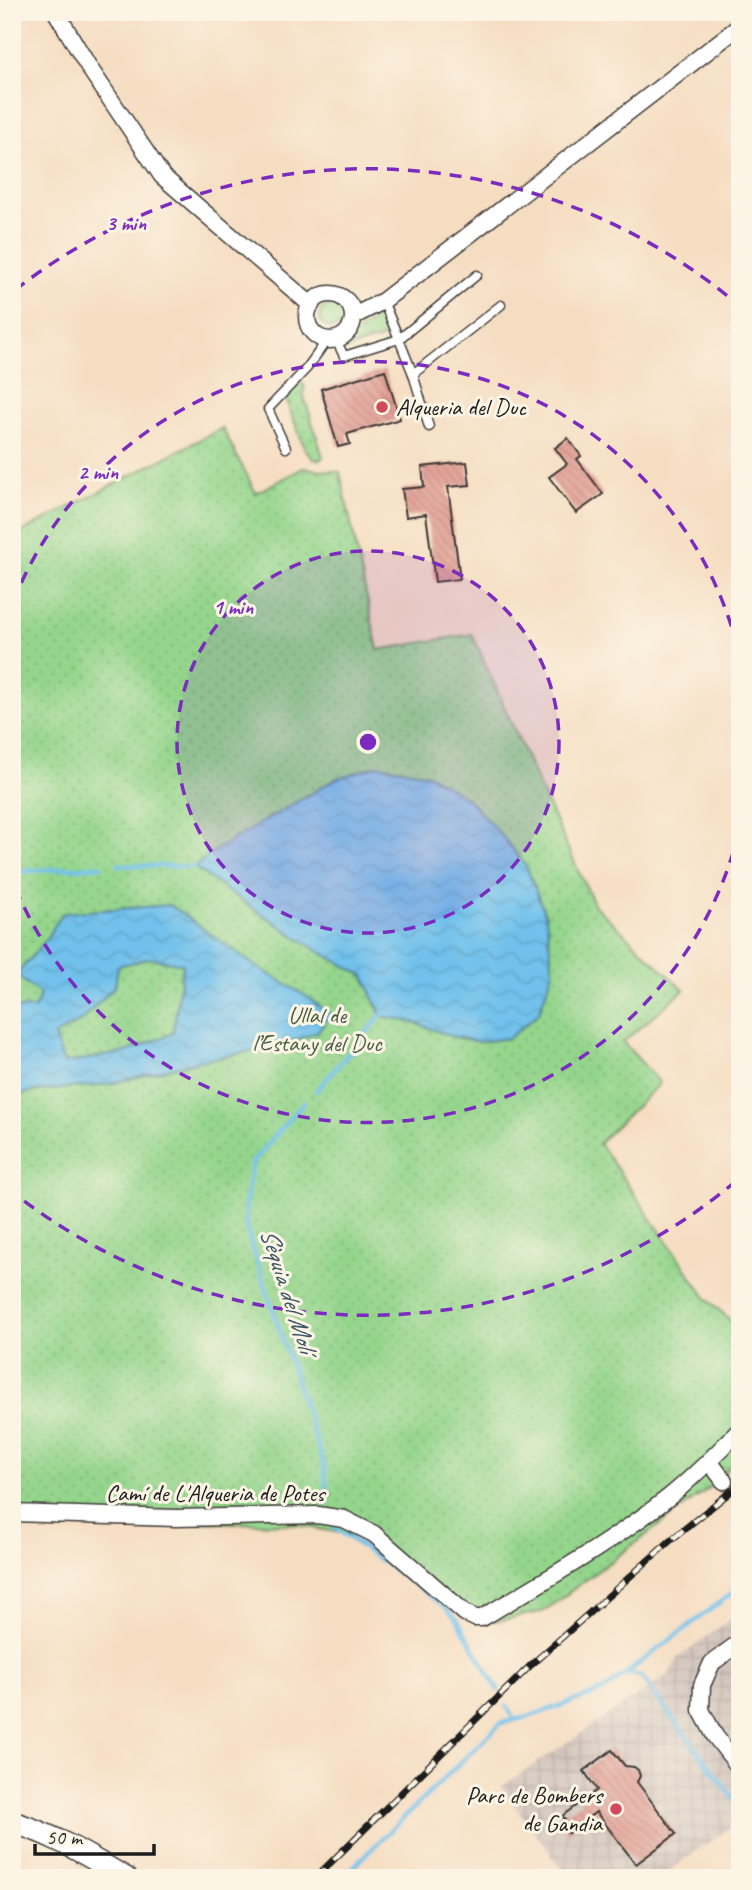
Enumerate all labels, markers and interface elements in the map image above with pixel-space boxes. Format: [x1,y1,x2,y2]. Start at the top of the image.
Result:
text: 3 min [106,210,146,236]
place label: Alqueria del Duc [396,392,527,422]
marker: Alqueria del Duc [374,399,390,415]
text: 2 min [78,459,118,485]
text: 1 min [213,594,253,620]
centre of rings [356,730,380,754]
park label: Ullal de l’Estany del Duc [252,1000,383,1058]
water label: Sèquia del Molí [252,1224,326,1365]
street label: Camí de L'Alqueria de Potes [106,1478,326,1508]
place label: Parc de Bombers de Gandia [466,1780,605,1838]
marker: Parc de Bombers de Gandia [608,1801,624,1817]
scale bar [35,1813,154,1857]
text: 50 m [46,1824,84,1850]

